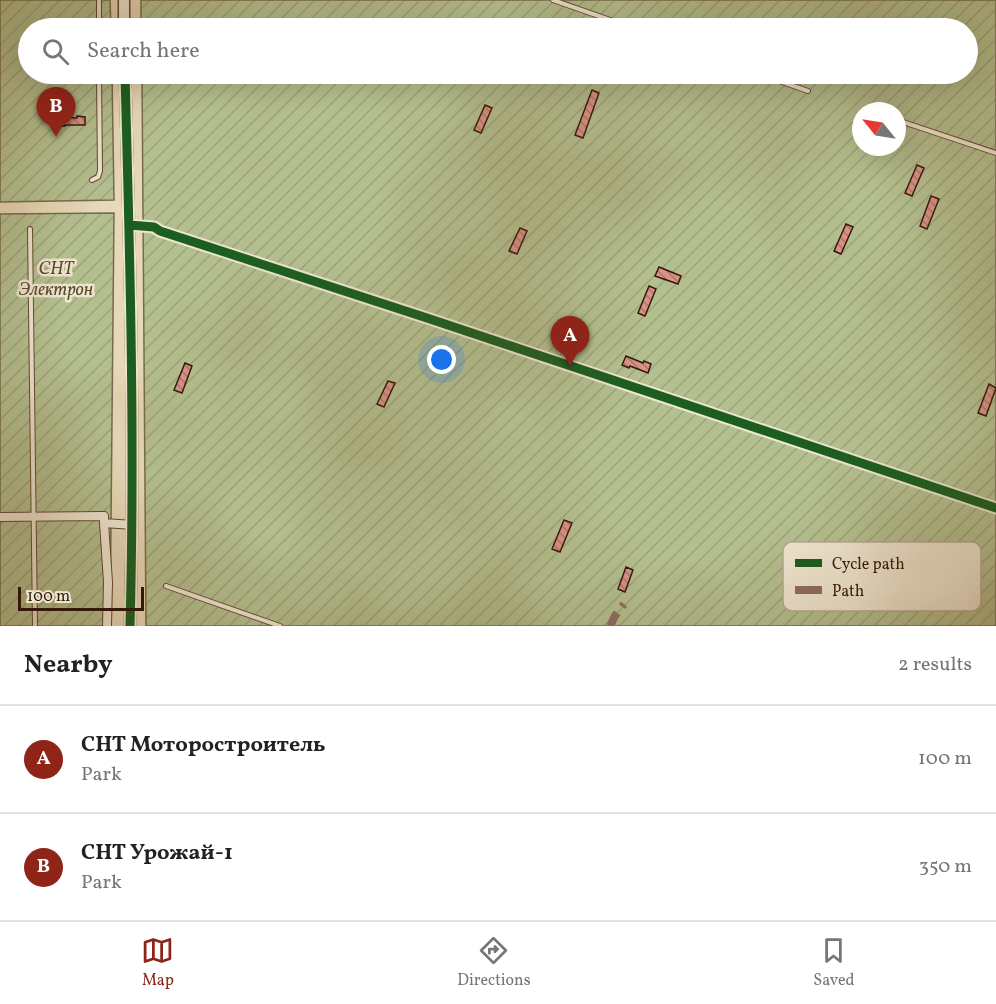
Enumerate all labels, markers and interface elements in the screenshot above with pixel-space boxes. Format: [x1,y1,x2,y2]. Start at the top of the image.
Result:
search box [18,18,978,84]
icon: search [39,35,72,68]
text: Search here [87,36,200,67]
pin: B [36,88,76,137]
north arrow [852,102,906,156]
park label: СНТ Электрон [19,257,93,303]
pin: A [550,316,590,366]
your location [427,345,456,374]
legend [783,542,981,611]
text: Cycle path [832,554,905,576]
text: Path [832,581,864,603]
scale bar [18,584,144,612]
text: 100 m [27,586,70,608]
text: Nearby [24,647,113,683]
text: 2 results [898,651,972,679]
text: СНТ Моторостроитель [81,730,326,761]
text: A [36,745,51,773]
text: 100 m [918,745,972,773]
text: Park [81,761,122,789]
text: СНТ Урожай-1 [81,838,233,869]
text: B [37,853,50,881]
text: 350 m [919,853,972,881]
text: Park [81,869,122,897]
tab: Map [141,934,174,992]
tab: Directions [457,934,531,992]
tab: Saved [813,934,855,992]

